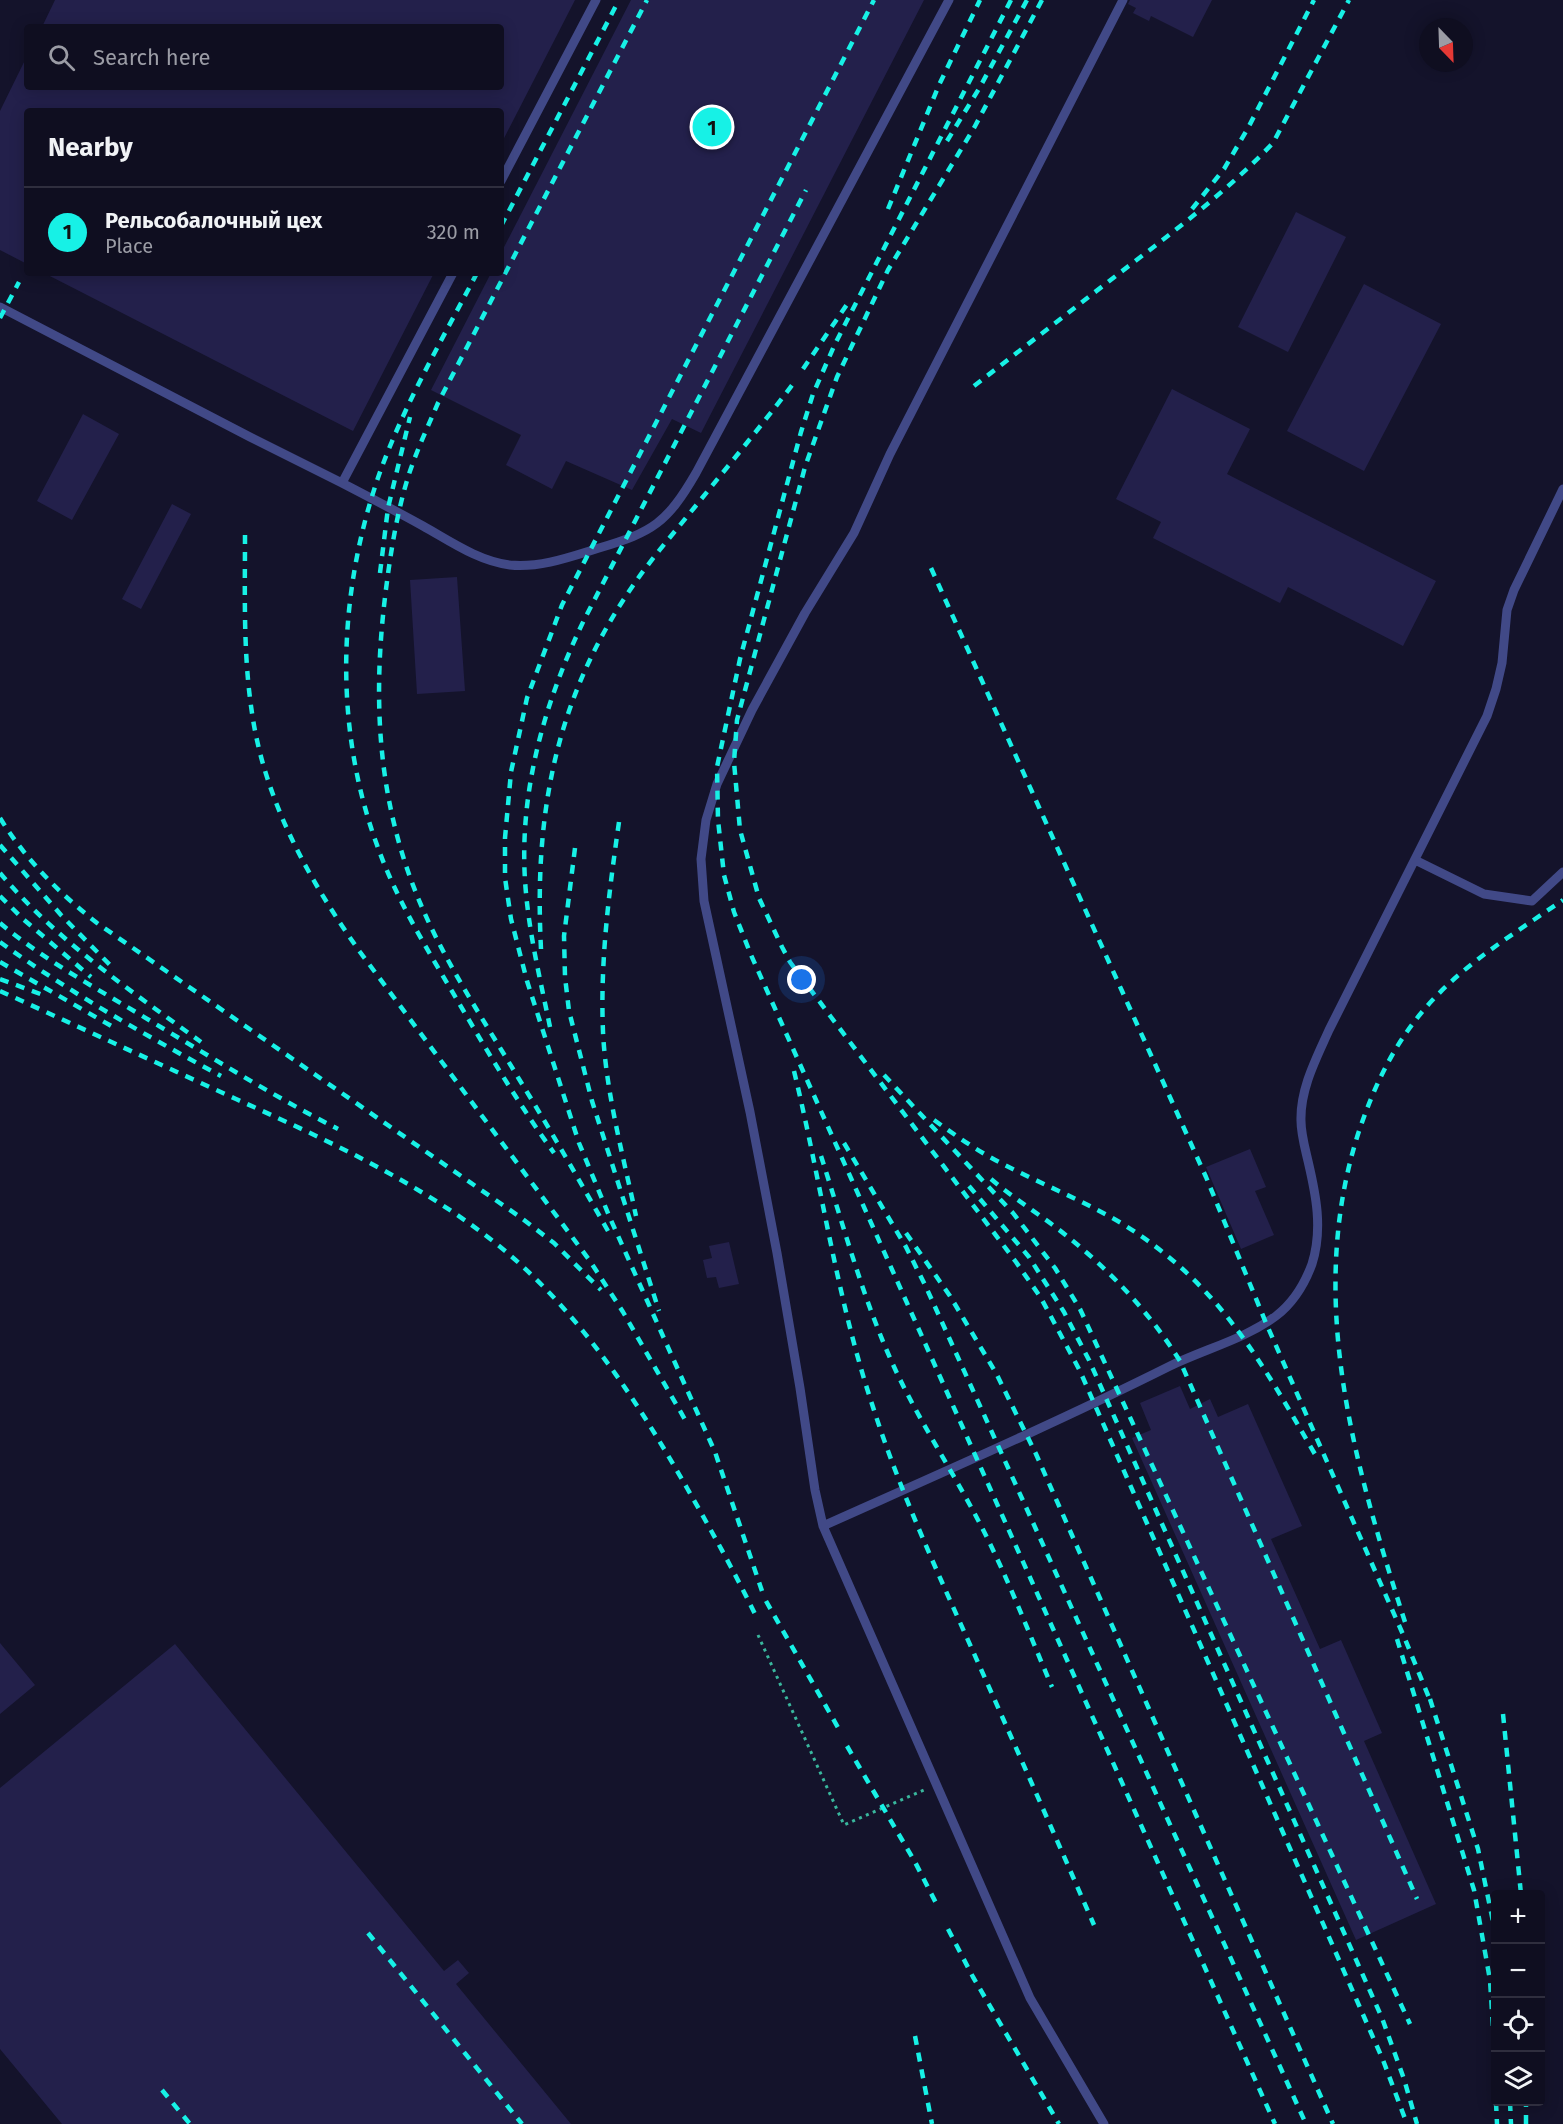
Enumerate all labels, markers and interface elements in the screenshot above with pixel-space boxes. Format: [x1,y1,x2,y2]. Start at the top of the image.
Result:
north arrow [1419,18,1473,72]
search box [24,24,504,90]
icon: search [45,41,78,74]
text: Search here [93,44,211,71]
pin: 1 [692,104,732,150]
text: Nearby [48,132,133,163]
text: Рельсобалочный цех [105,207,322,234]
text: 1 [63,220,72,244]
text: 320 m [427,220,480,244]
text: Place [105,234,153,258]
your location [787,965,816,994]
map controls [1491,1890,1545,2106]
button: + [1491,1890,1545,1944]
button: − [1491,1944,1545,1998]
button: locate [1491,1998,1545,2052]
button: layers [1491,2052,1545,2106]

